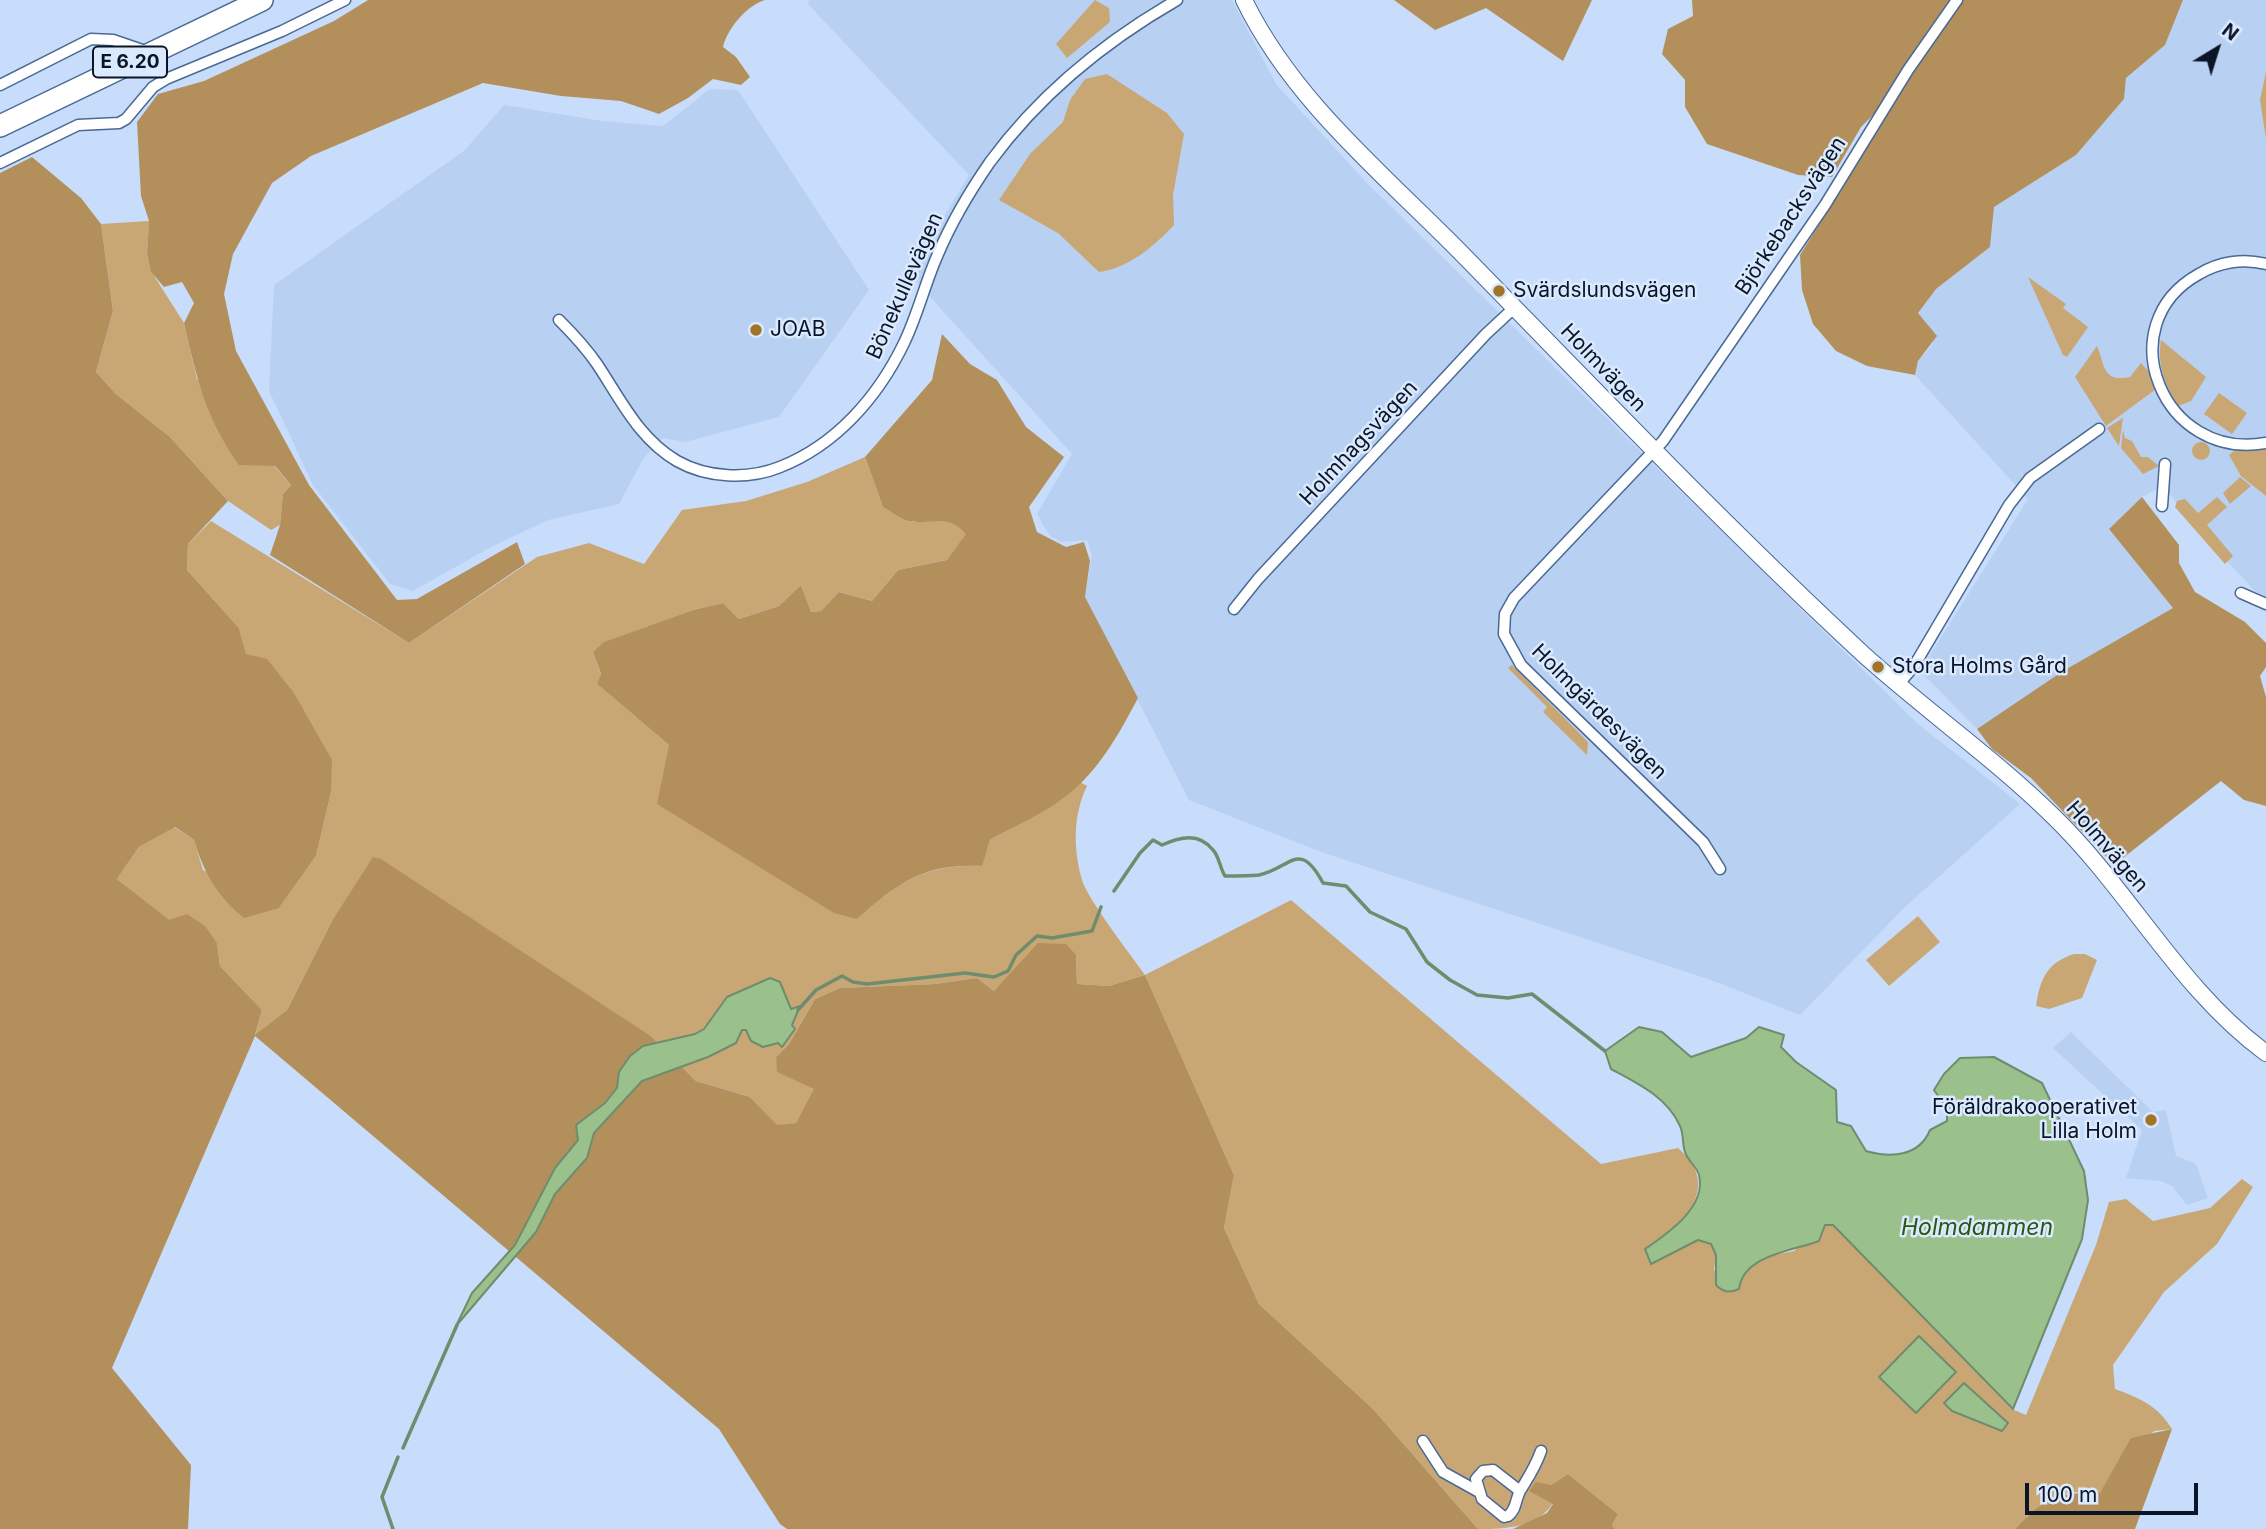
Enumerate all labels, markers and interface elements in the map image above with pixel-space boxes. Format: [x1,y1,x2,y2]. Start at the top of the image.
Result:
north arrow [2182,14,2252,84]
text: N [2217,19,2243,46]
road number: E 6.20 [93,46,167,78]
street label: Björkebacksvägen [1730,132,1852,300]
street label: Bönekullevägen [861,209,949,363]
place label: Svärdslundsvägen [1513,278,1696,304]
marker: Svärdslundsvägen [1491,283,1507,299]
place label: JOAB [770,317,826,343]
street label: Holmvägen [1555,319,1651,417]
marker: JOAB [748,322,764,338]
street label: Holmhagsvägen [1295,376,1423,510]
street label: Holmgärdesvägen [1526,639,1672,785]
place label: Stora Holms Gård [1892,654,2067,680]
marker: Stora Holms Gård [1870,659,1886,675]
street label: Holmvägen [2061,796,2153,898]
place label: Föräldrakooperativet Lilla Holm [1932,1095,2137,1145]
marker: Föräldrakooperativet Lilla Holm [2143,1112,2159,1128]
water label: Holmdammen [1901,1214,2053,1242]
scale bar [2028,1470,2201,1514]
text: 100 m [2038,1482,2097,1507]

